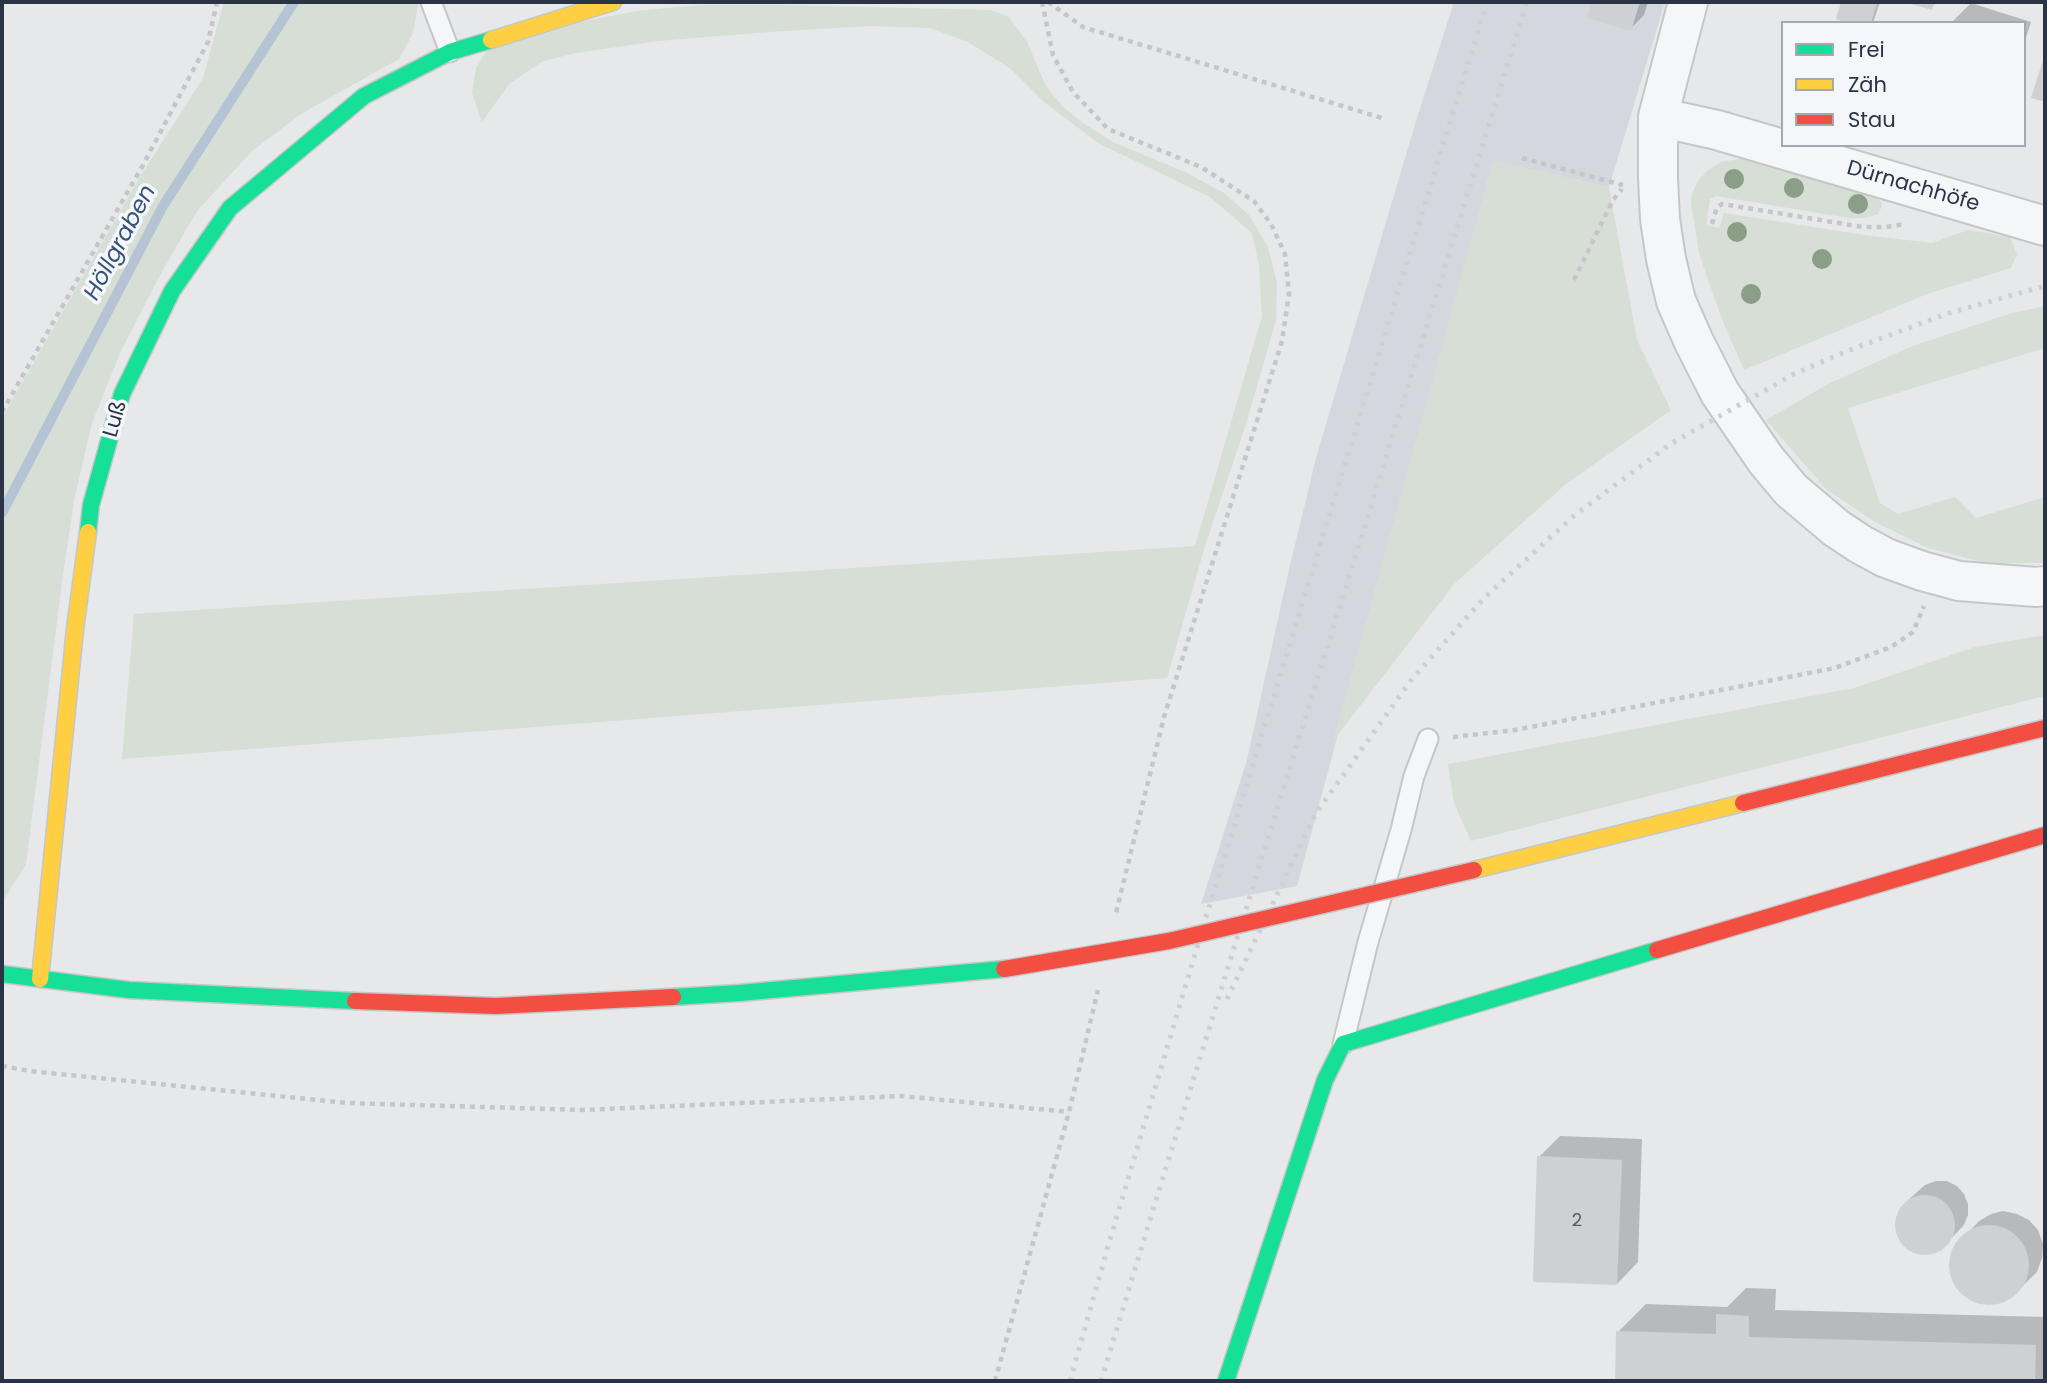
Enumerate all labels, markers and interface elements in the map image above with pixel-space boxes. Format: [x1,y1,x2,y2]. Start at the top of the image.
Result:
legend [1781,21,2026,147]
text: Frei [1848,35,1885,64]
text: Zäh [1848,70,1887,99]
text: Stau [1848,105,1896,134]
street label: Dürnachhöfe [1844,156,1982,218]
water label: Höllgraben [79,181,163,305]
street label: Luß [99,398,133,440]
house number: 2 [1572,1210,1582,1232]

